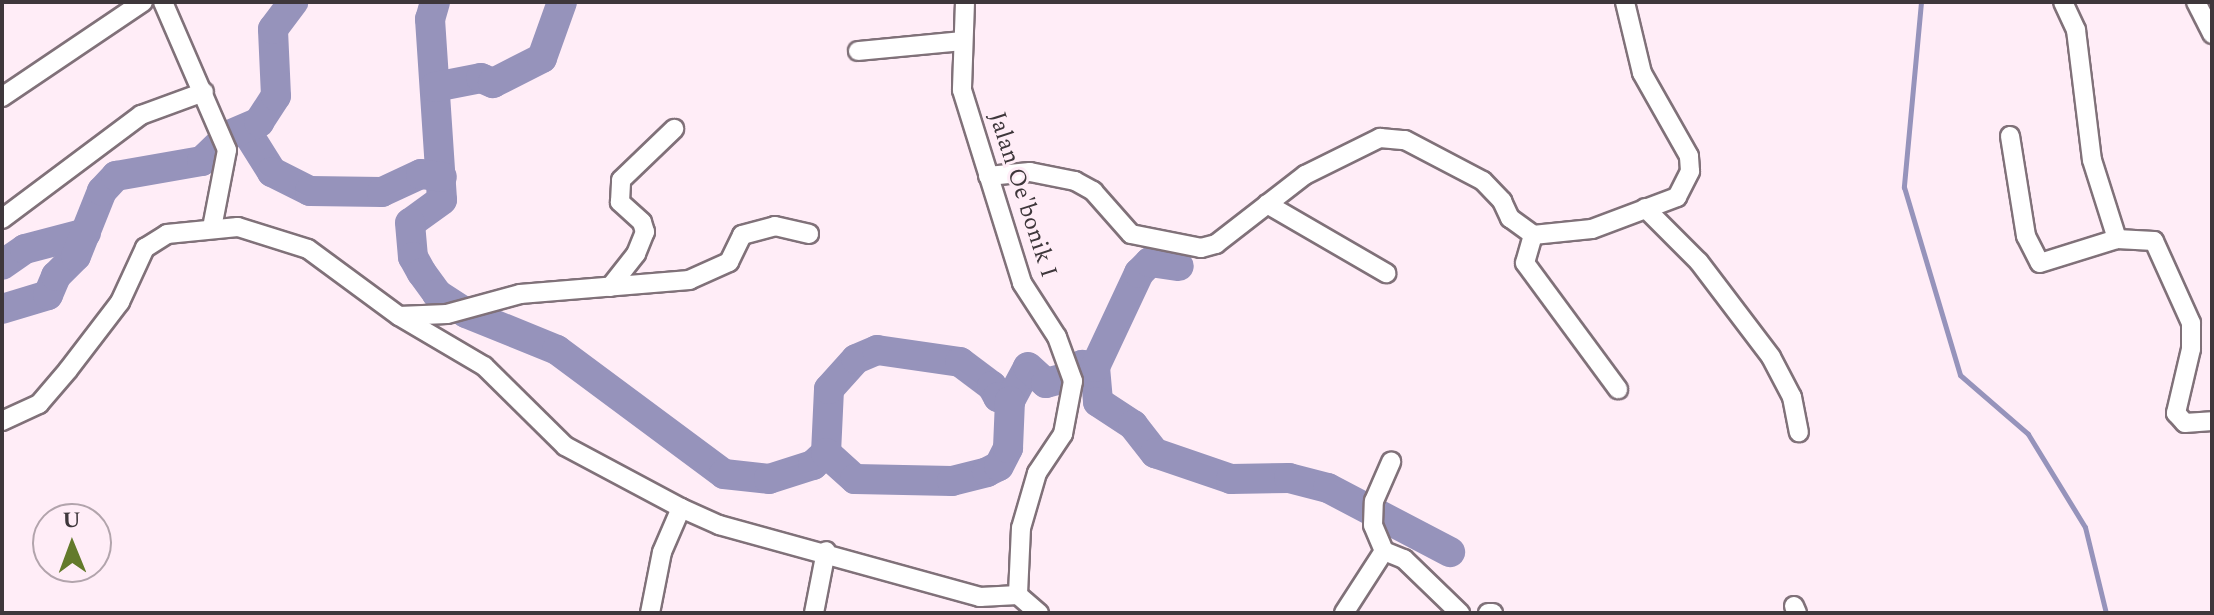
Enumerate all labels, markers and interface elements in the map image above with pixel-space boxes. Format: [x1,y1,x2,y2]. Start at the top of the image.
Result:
street label: Jalan Oe'bonik I [982,108,1062,282]
north arrow [32,503,112,583]
text: U [62,504,81,537]

